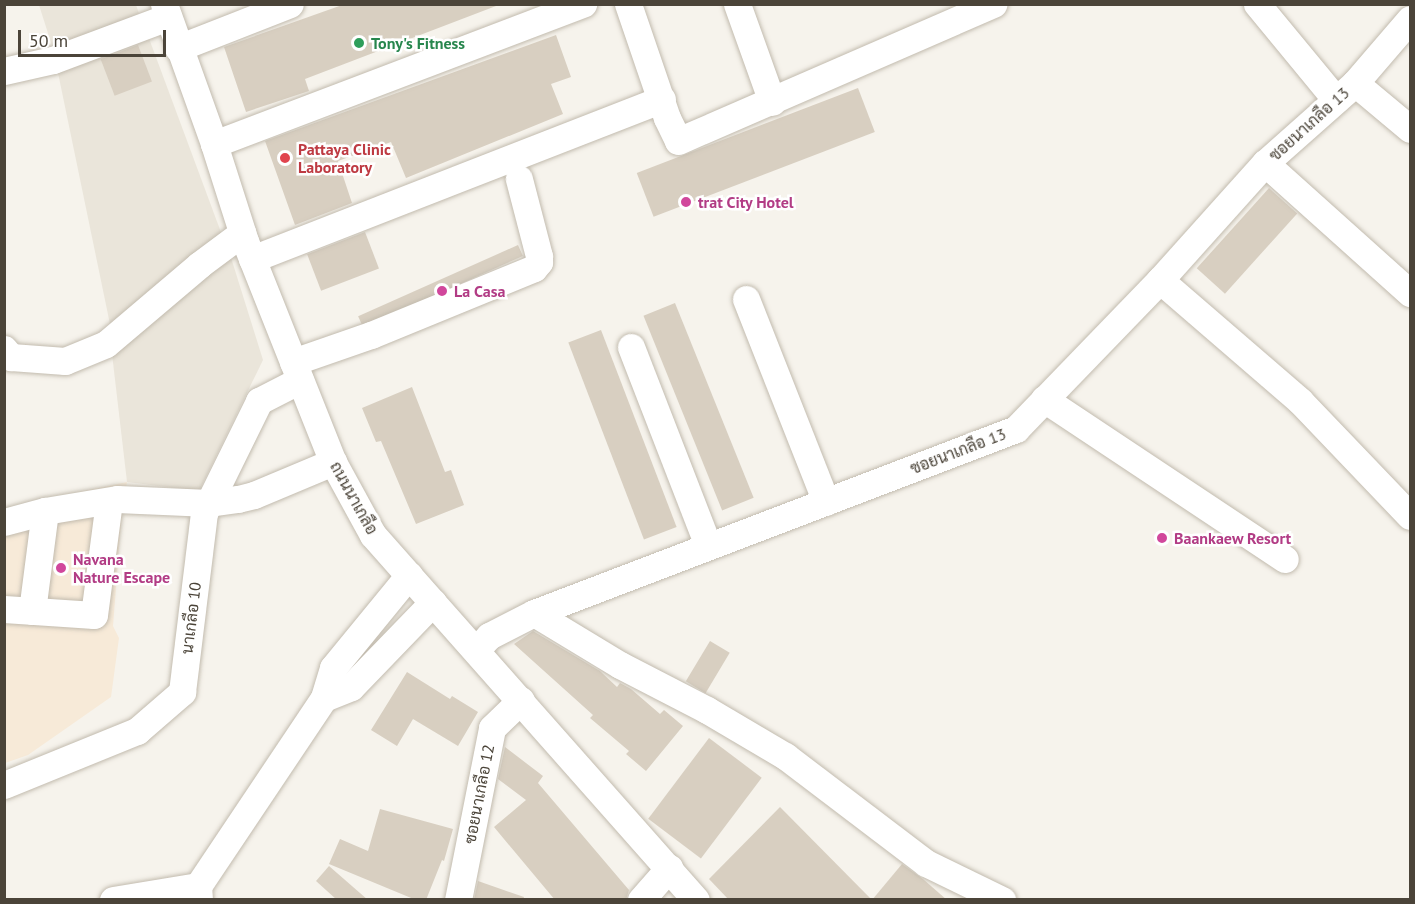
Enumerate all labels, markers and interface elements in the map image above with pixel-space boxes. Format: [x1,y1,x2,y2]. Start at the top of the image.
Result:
scale bar [21,18,170,56]
text: 50 m [29,29,68,52]
place label: Tony's Fitness [371,33,465,53]
marker: Tony's Fitness [352,36,366,50]
street label: ซอยนาเกลือ 13 [1265,83,1353,165]
place label: Pattaya Clinic Laboratory [298,139,391,177]
marker: Pattaya Clinic Laboratory [276,149,294,167]
place label: trat City Hotel [698,192,794,212]
marker: trat City Hotel [679,195,693,209]
place label: La Casa [454,281,506,301]
marker: La Casa [435,284,449,298]
street label: ซอยนาเกลือ 13 [907,424,1009,478]
street label: ถนนนาเกลือ [326,458,382,538]
place label: Baankaew Resort [1174,528,1291,548]
marker: Baankaew Resort [1155,531,1169,545]
place label: Navana Nature Escape [73,549,170,587]
marker: Navana Nature Escape [54,561,68,575]
street label: นาเกลือ 10 [177,581,205,655]
street label: ซอยนาเกลือ 12 [460,743,498,845]

